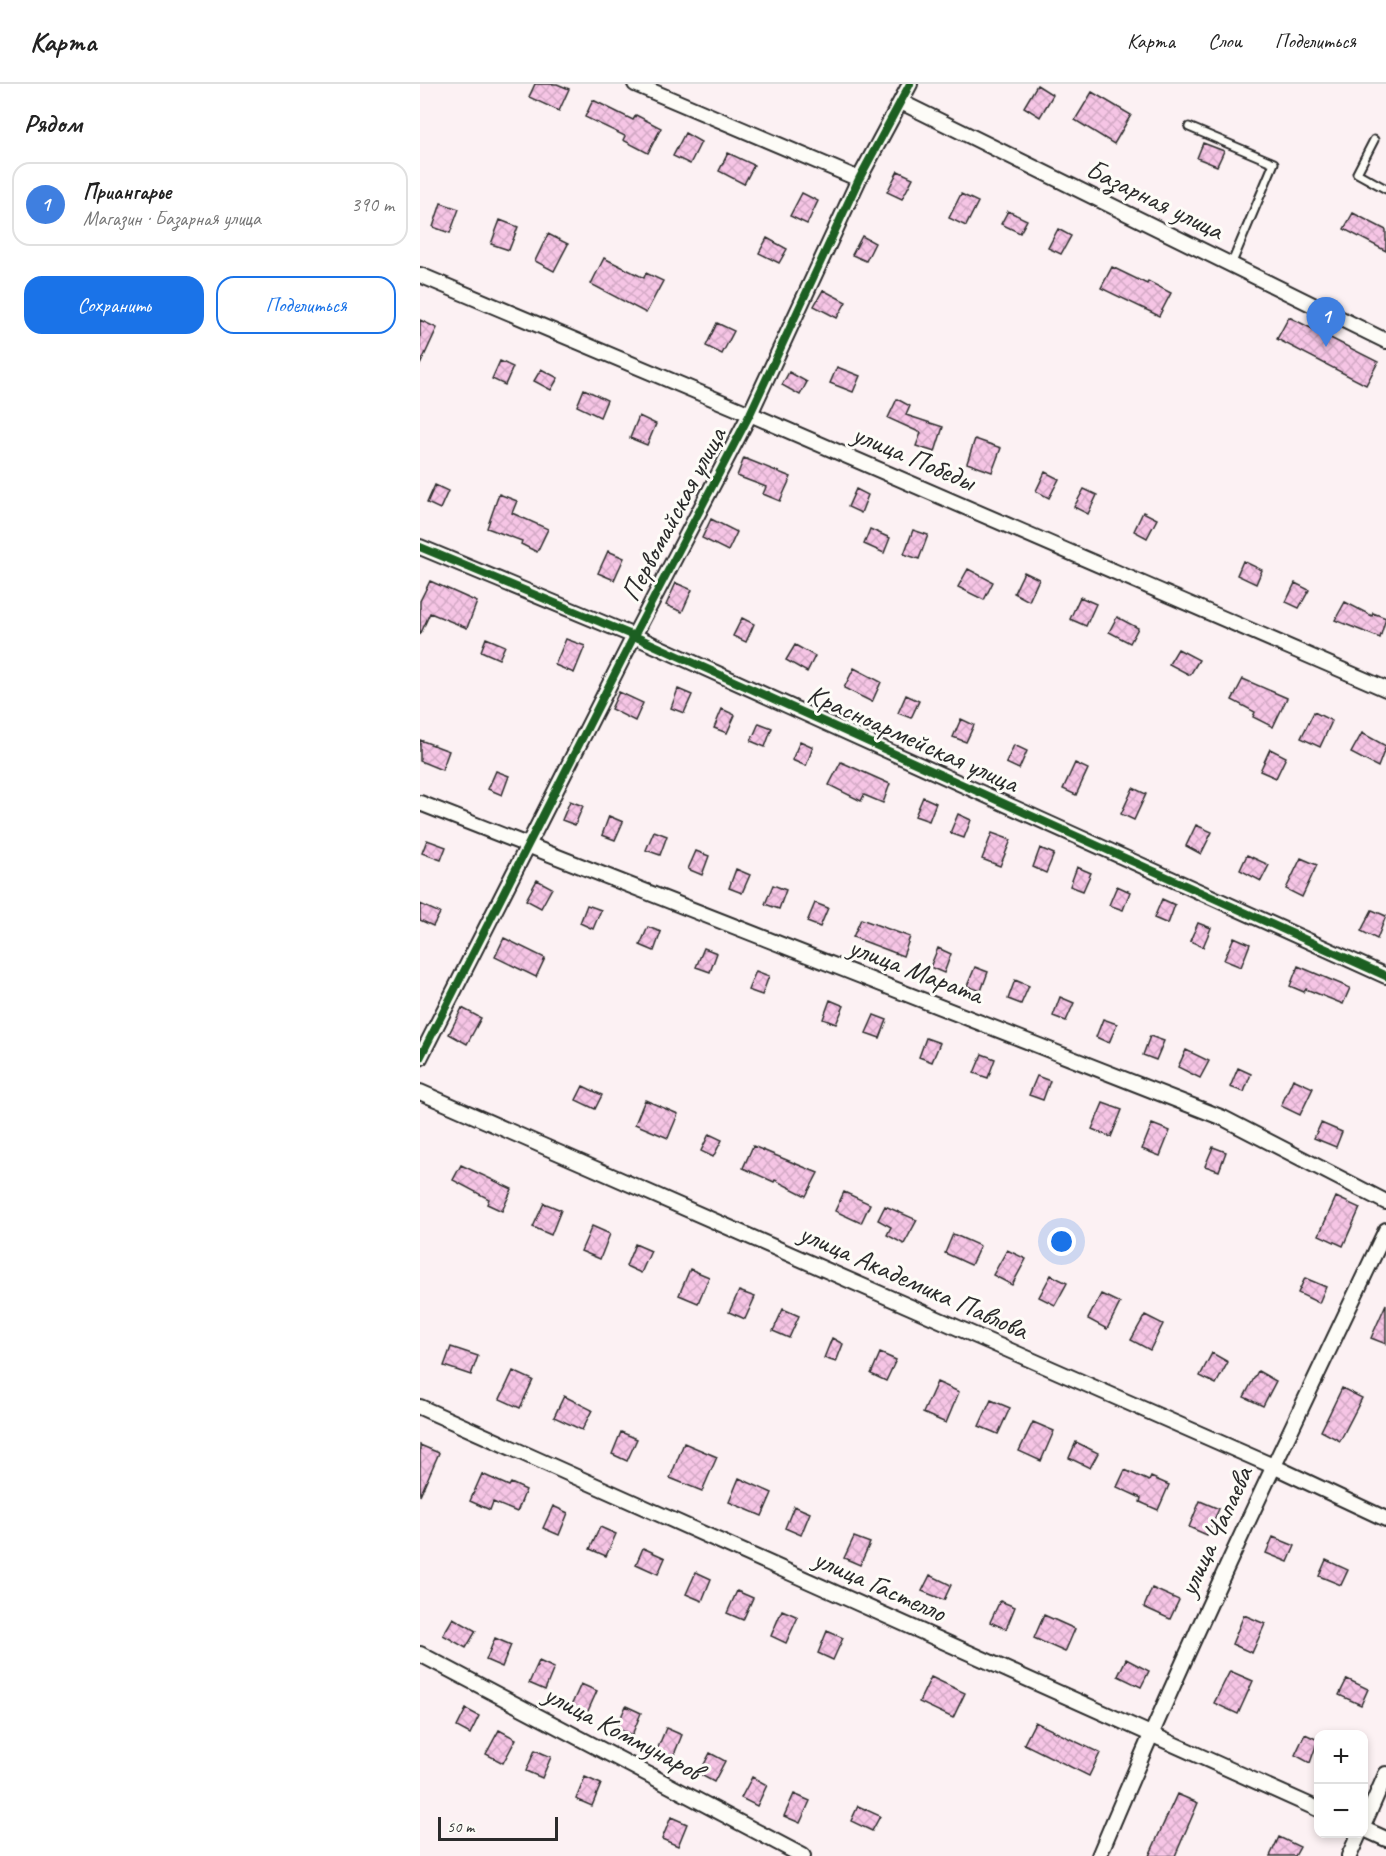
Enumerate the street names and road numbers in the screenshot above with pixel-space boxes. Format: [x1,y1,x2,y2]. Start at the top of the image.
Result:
street label: Базарная улица [1080,151,1231,249]
street label: улица Победы [846,415,982,499]
street label: Первомайская улица [612,419,734,607]
street label: Красноармейская улица [802,676,1025,801]
street label: улица Марата [842,928,990,1012]
street label: улица Академика Павлова [792,1214,1035,1348]
street label: улица Чапаева [1169,1459,1261,1603]
street label: улица Гастелло [807,1540,953,1630]
street label: улица Коммунаров [536,1675,714,1791]

